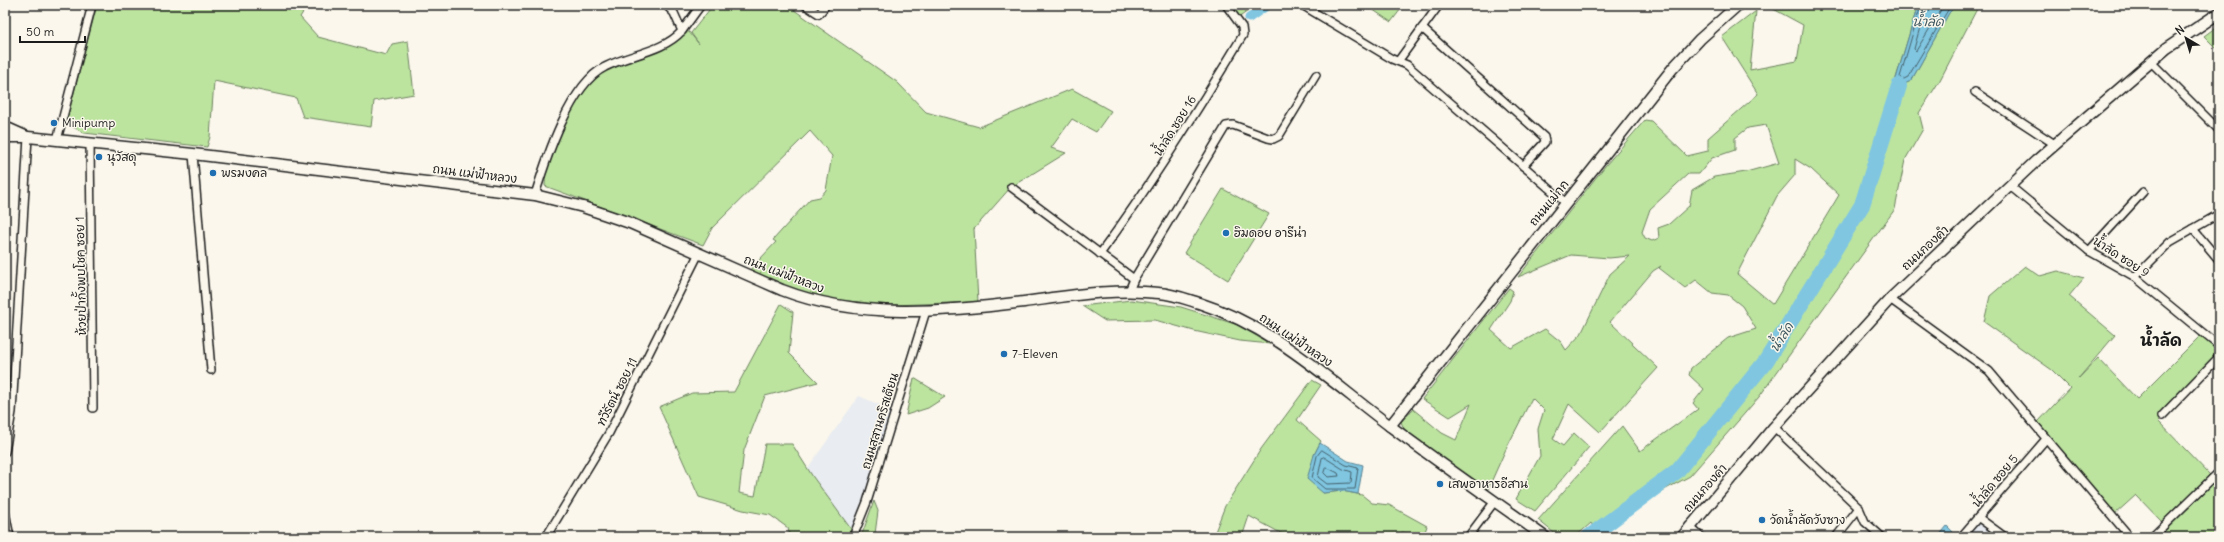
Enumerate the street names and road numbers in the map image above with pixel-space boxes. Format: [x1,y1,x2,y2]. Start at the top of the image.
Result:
street label: น้ำลัด ซอย 16 [1147,91,1199,159]
street label: ถนน แม่ฟ้าหลวง [432,161,518,186]
street label: ถนนแม่กก [1526,177,1572,229]
street label: ห้วยป่ากั้งพบโชค ซอย 1 [69,216,89,336]
street label: ถนนกองคำ [1898,222,1951,273]
street label: น้ำลัด ซอย 9 [2090,230,2154,280]
street label: ถนน แม่ฟ้าหลวง [742,251,827,296]
street label: ถนน แม่ฟ้าหลวง [1257,310,1336,370]
street label: ทวีรัตน์ ซอย 11 [593,355,640,428]
street label: ถนนสุสานคริสเตียน [858,371,903,472]
street label: น้ำลัด ซอย 5 [1966,449,2021,510]
street label: ถนนกองคำ [1680,460,1730,515]

